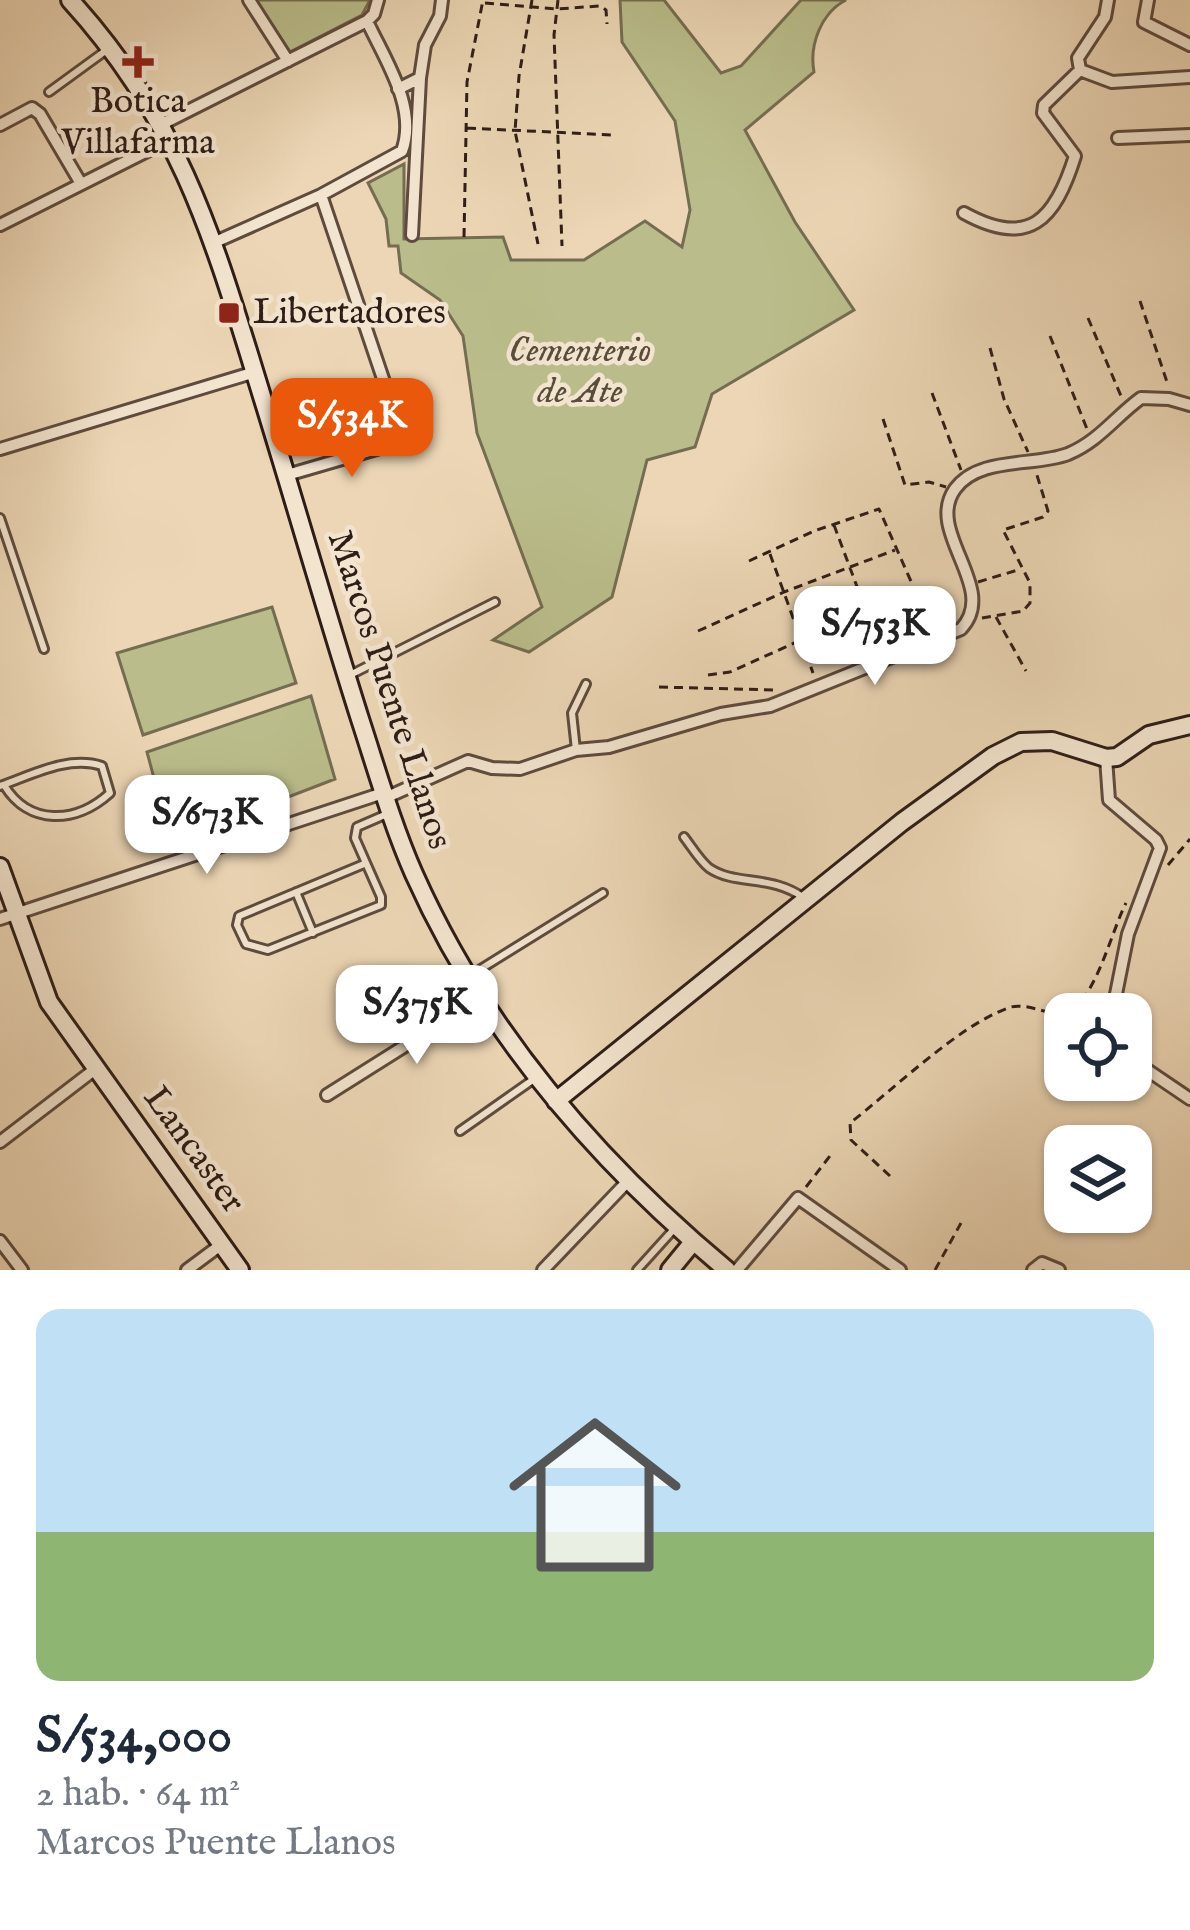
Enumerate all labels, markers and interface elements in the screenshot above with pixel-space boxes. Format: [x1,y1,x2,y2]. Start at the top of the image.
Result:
marker: Botica Villafarma [125,49,151,75]
place label: Botica Villafarma [60,79,215,166]
place label: Libertadores [253,290,446,336]
marker: Libertadores [216,300,242,326]
park label: Cementerio de Ate [509,328,651,415]
pin: S/534K [254,378,450,480]
text: S/534K [297,392,407,441]
street label: Marcos Puente Llanos [316,525,462,855]
pin: S/753K [777,586,973,688]
text: S/753K [821,600,929,649]
pin: S/673K [109,775,305,877]
text: S/673K [152,789,262,838]
pin: S/375K [319,965,515,1067]
text: S/375K [363,979,471,1028]
map controls [1044,993,1152,1233]
button: locate [1044,993,1152,1101]
street label: Lancaster [132,1077,256,1223]
button: layers [1044,1125,1152,1233]
icon: home [487,1387,703,1603]
text: S/534,000 [36,1705,232,1770]
text: 2 hab. · 64 m² [36,1770,240,1819]
text: Marcos Puente Llanos [36,1819,396,1868]

